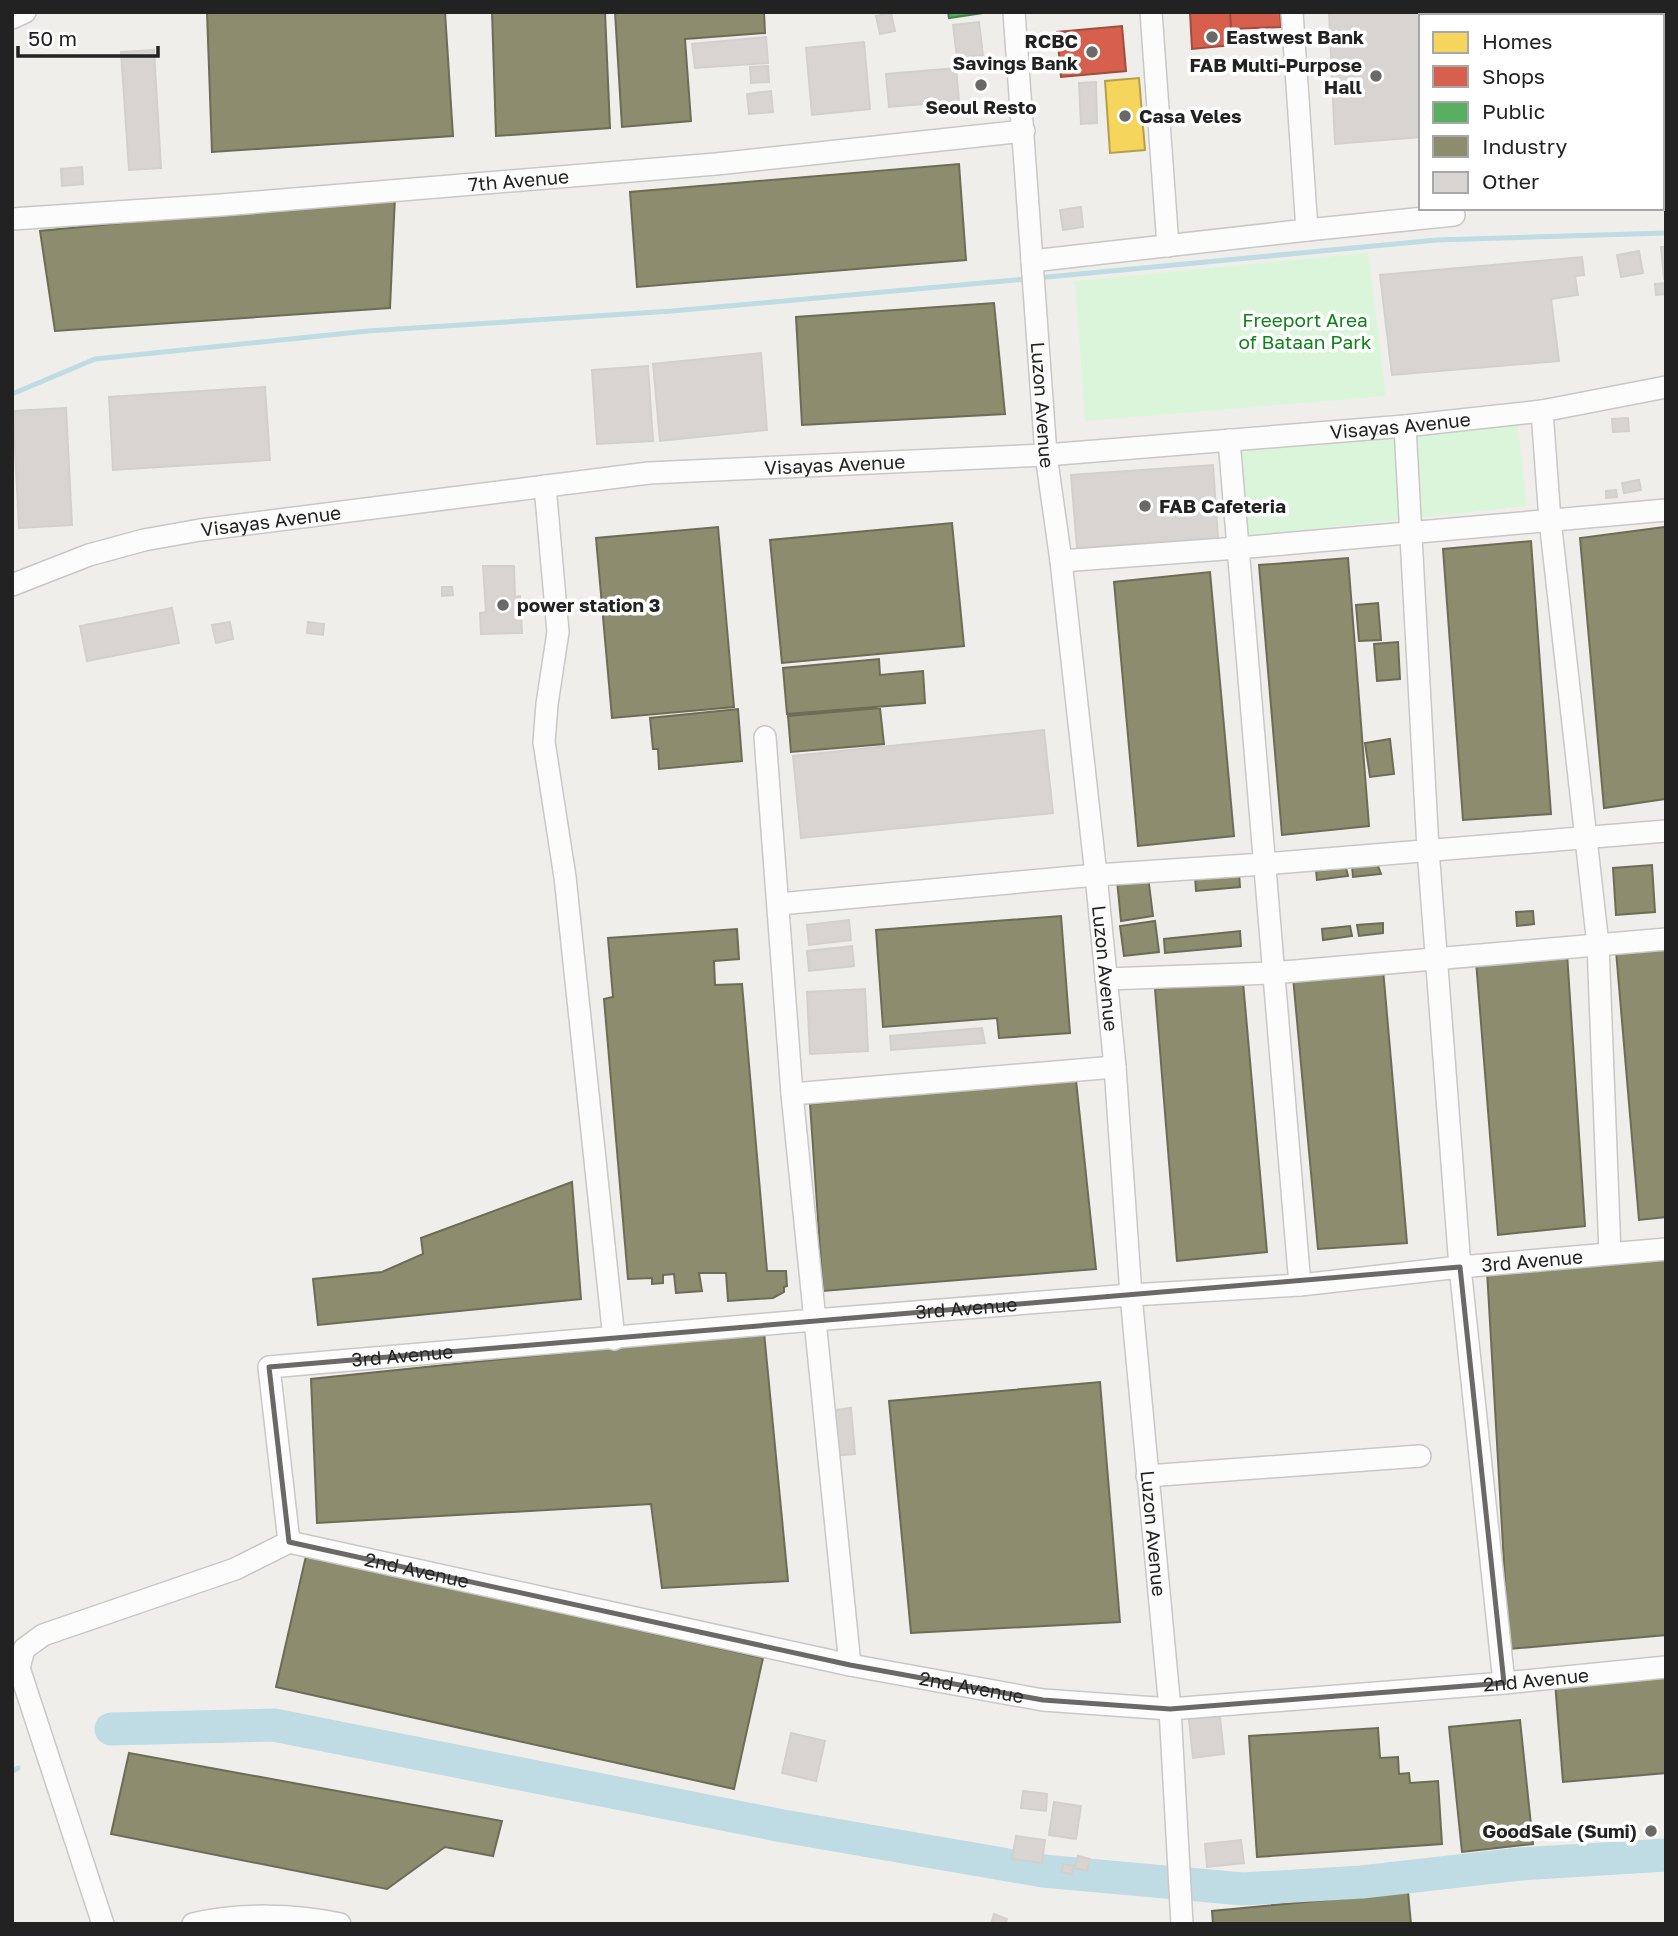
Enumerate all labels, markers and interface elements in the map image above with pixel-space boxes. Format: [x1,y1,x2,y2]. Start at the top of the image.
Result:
scale bar [18,14,158,58]
legend [1419,14,1664,210]
text: 50 m [28,25,77,51]
place label: Eastwest Bank [1226,25,1364,48]
text: Homes [1482,28,1552,54]
place label: RCBC Savings Bank [952,29,1078,74]
marker: Eastwest Bank [1204,29,1220,45]
marker: RCBC Savings Bank [1084,44,1100,60]
place label: FAB Multi-Purpose Hall [1189,53,1362,98]
text: Shops [1482,63,1545,89]
marker: FAB Multi-Purpose Hall [1368,68,1384,84]
marker: Seoul Resto [973,77,989,93]
place label: Seoul Resto [925,95,1037,118]
text: Public [1482,98,1545,124]
place label: Casa Veles [1139,104,1242,127]
marker: Casa Veles [1117,108,1133,124]
text: Industry [1482,133,1567,159]
street label: 7th Avenue [467,164,570,195]
text: Other [1482,168,1539,194]
park label: Freeport Area of Bataan Park [1239,308,1372,353]
street label: Luzon Avenue [1027,341,1060,470]
street label: Visayas Avenue [1329,407,1472,443]
street label: Visayas Avenue [764,449,906,479]
place label: FAB Cafeteria [1159,494,1286,517]
marker: FAB Cafeteria [1137,498,1153,514]
street label: Visayas Avenue [199,500,342,541]
place label: power station 3 [517,593,660,616]
marker: power station 3 [495,597,511,613]
street label: Luzon Avenue [1088,904,1123,1032]
street label: 3rd Avenue [1480,1244,1584,1276]
street label: 3rd Avenue [915,1292,1018,1323]
street label: 3rd Avenue [350,1339,454,1371]
street label: Luzon Avenue [1137,1469,1171,1597]
street label: 2nd Avenue [363,1547,471,1592]
street label: 2nd Avenue [1482,1663,1590,1696]
street label: 2nd Avenue [917,1666,1026,1707]
place label: GoodSale (Sumi) [1482,1819,1637,1842]
marker: GoodSale (Sumi) [1643,1823,1659,1839]

